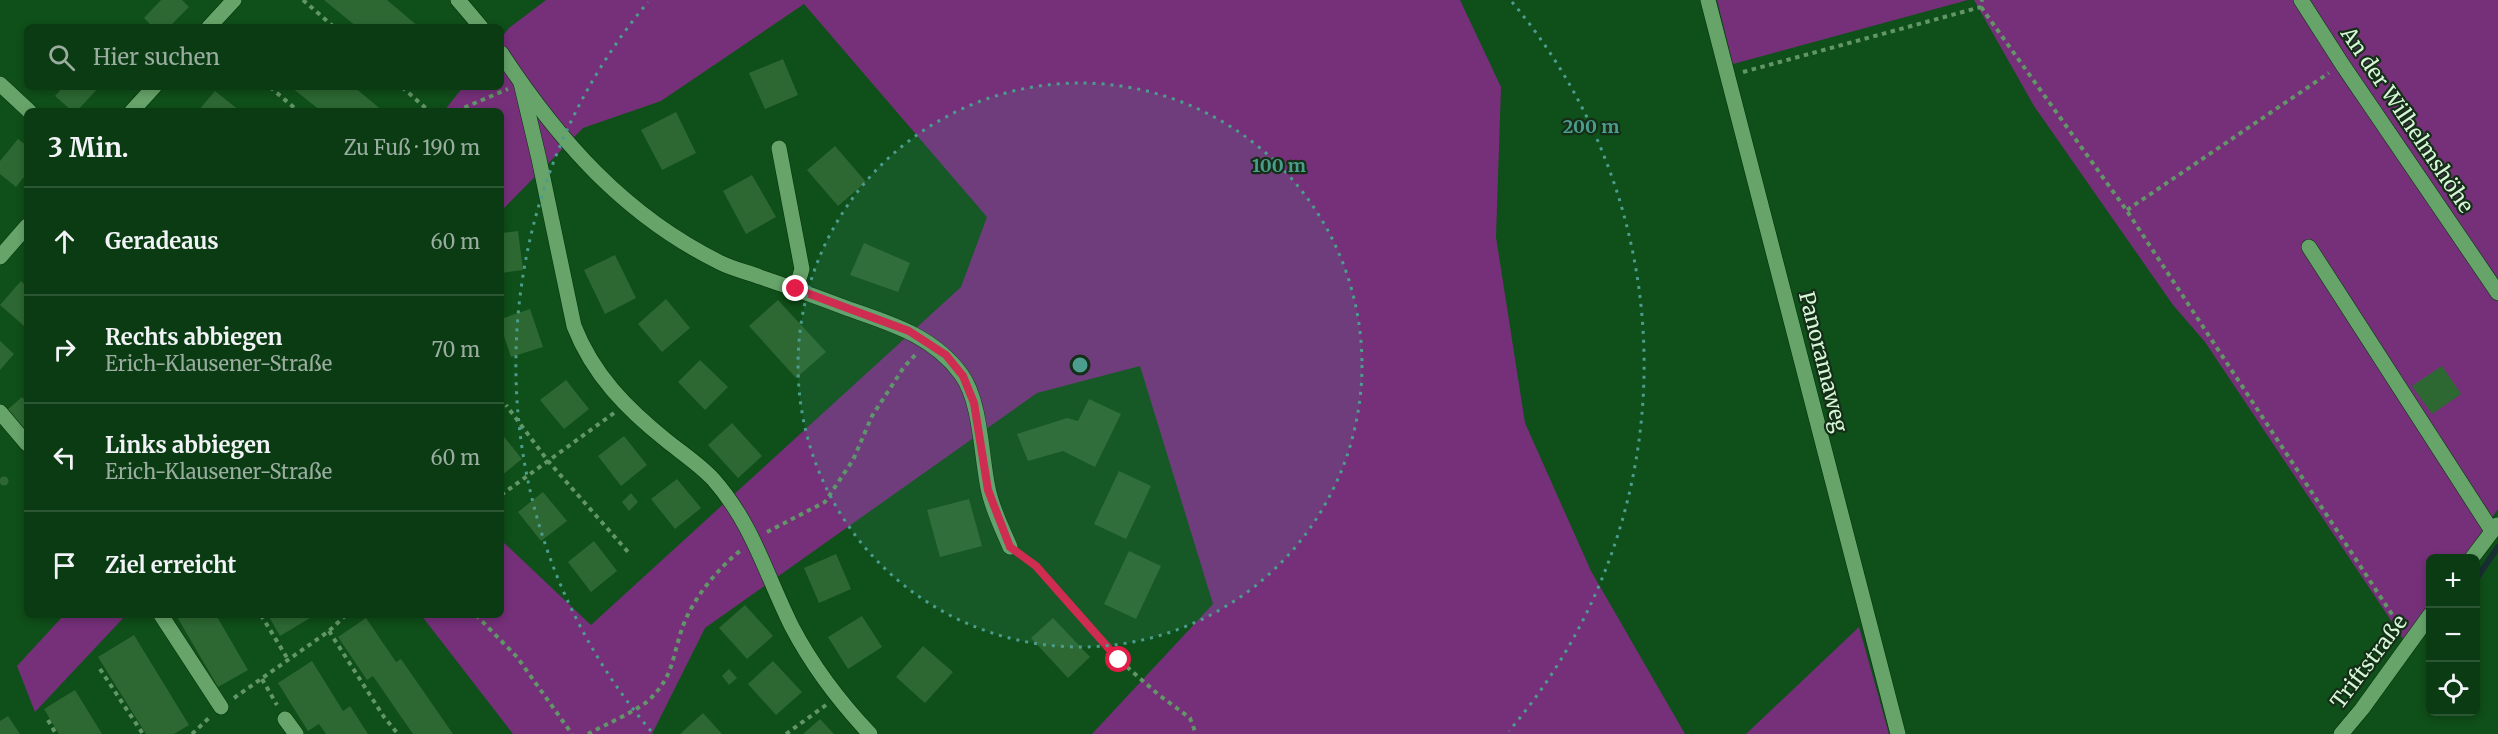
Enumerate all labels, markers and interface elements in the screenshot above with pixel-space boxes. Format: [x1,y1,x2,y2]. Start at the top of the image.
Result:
street label: An der Wilhelmshöhe [2334,21,2480,218]
search box [24,24,504,90]
icon: search [45,41,78,74]
text: Hier suchen [93,43,220,71]
text: 200 m [1563,115,1619,138]
text: 3 Min. [48,131,129,164]
text: Zu Fuß · 190 m [344,135,480,160]
text: 100 m [1252,154,1306,177]
icon: ahead [48,225,81,258]
text: Geradeaus [105,227,219,255]
text: 60 m [430,229,480,254]
route end [782,275,808,301]
street label: Panoramaweg [1793,289,1854,435]
text: Rechts abbiegen [105,323,282,351]
icon: right [48,333,81,366]
text: 70 m [432,337,480,362]
text: Erich-Klausener-Straße [105,351,332,376]
centre of rings [1070,355,1090,375]
text: Links abbiegen [105,431,271,459]
icon: left [48,441,81,474]
text: 60 m [430,445,480,470]
text: Erich-Klausener-Straße [105,459,332,484]
icon: arrive [48,549,81,582]
text: Ziel erreicht [105,551,236,579]
map controls [2426,554,2480,716]
button: + [2426,554,2480,608]
button: − [2426,608,2480,662]
street label: Triftstraße [2324,609,2413,714]
route start [1105,646,1131,672]
button: locate [2426,662,2480,716]

